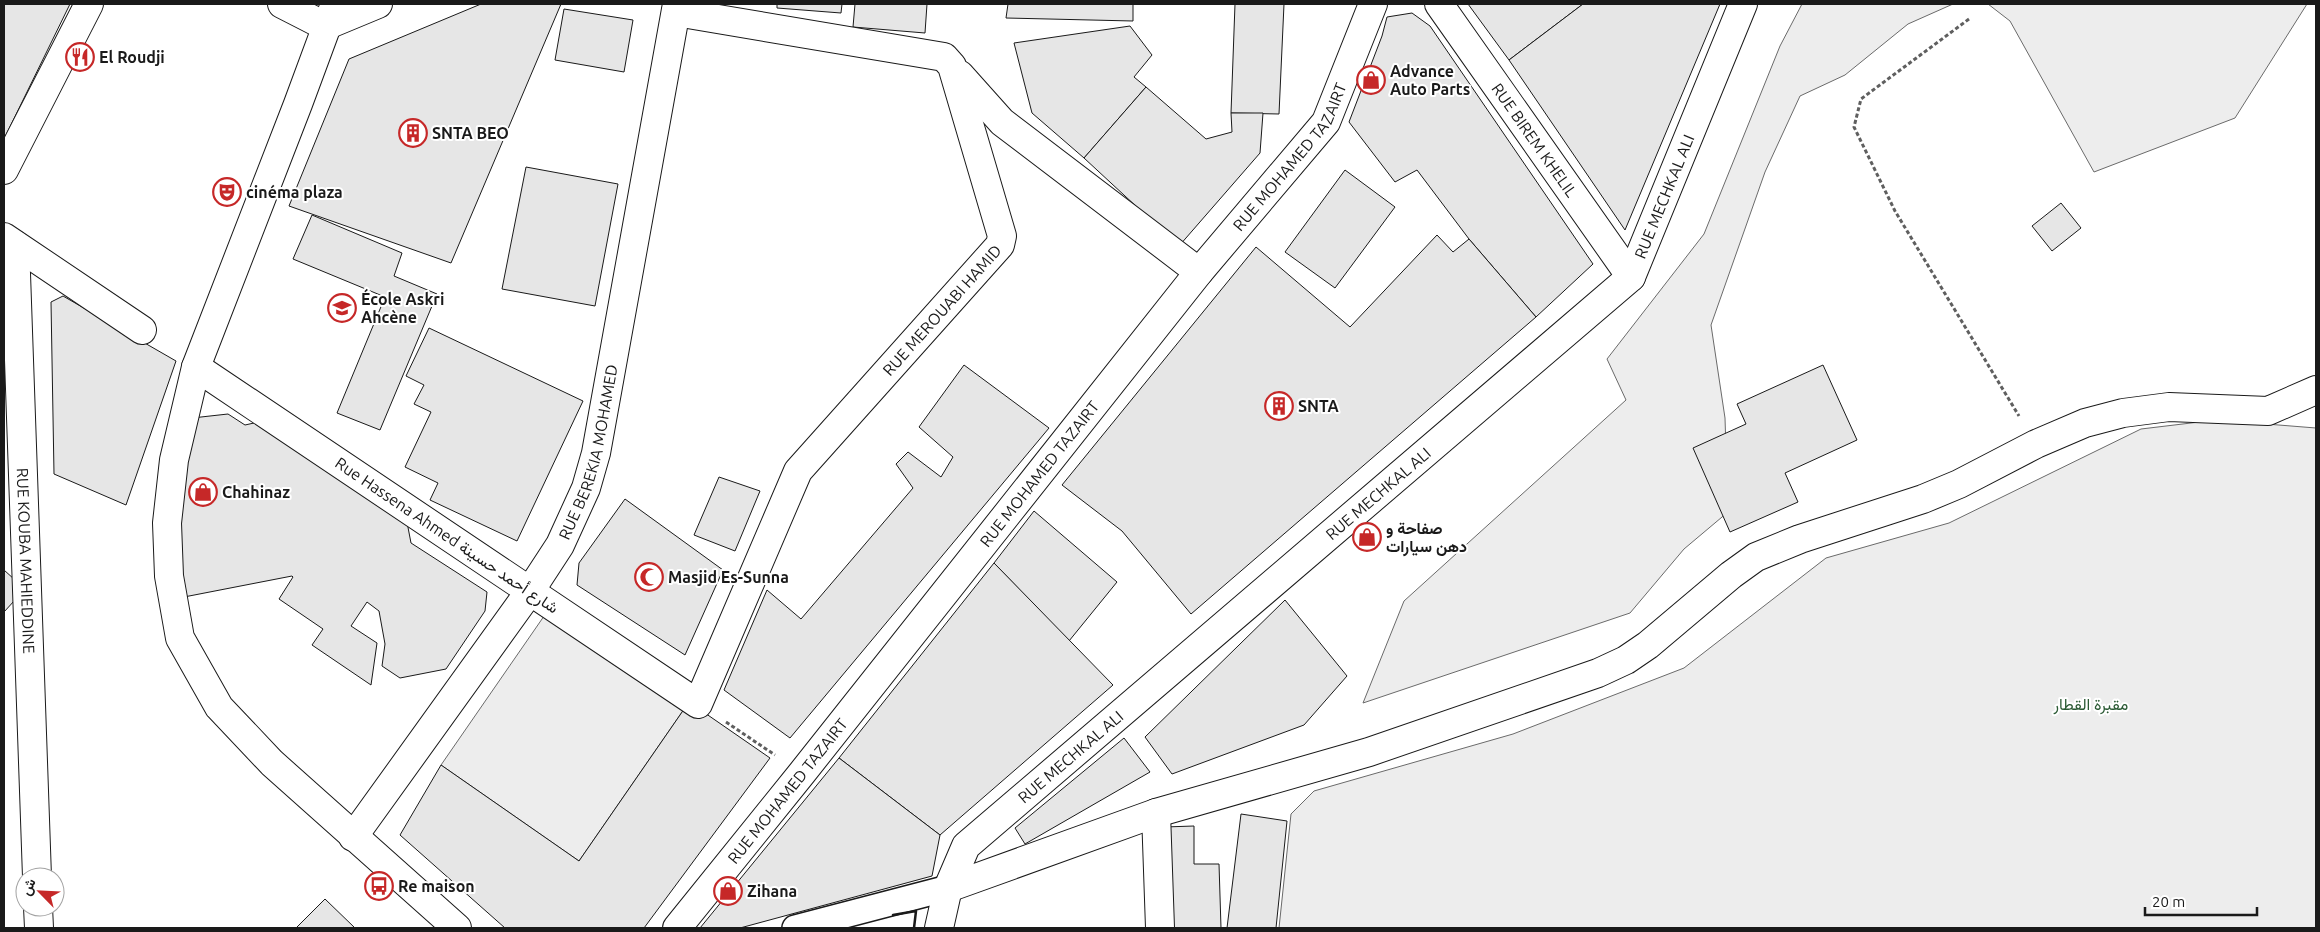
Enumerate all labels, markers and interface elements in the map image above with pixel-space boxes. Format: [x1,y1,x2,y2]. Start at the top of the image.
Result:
restaurant icon: El Roudji [65,42,95,72]
place label: El Roudji [99,48,165,66]
place label: Advance Auto Parts [1390,62,1470,98]
shop icon: Advance Auto Parts [1356,65,1386,95]
street label: RUE MOHAMED TAZAIRT [1229,80,1350,234]
street label: RUE BIREM KHELIL [1488,80,1581,200]
building icon: SNTA BEO [398,118,428,148]
place label: SNTA BEO [432,124,509,142]
street label: RUE MECHKAL ALI [1631,132,1698,261]
theatre icon: cinéma plaza [212,177,242,207]
place label: cinéma plaza [246,183,343,201]
street label: RUE MEROUABI HAMID [879,241,1005,379]
place label: École Askri Ahcène [361,288,444,326]
school or university icon: École Askri Ahcène [327,293,357,323]
street label: RUE BEREKIA MOHAMED [555,363,621,542]
building icon: SNTA [1264,391,1294,421]
street label: RUE MOHAMED TAZAIRT [976,397,1102,550]
place label: SNTA [1298,397,1339,415]
street label: RUE MECHKAL ALI [1322,444,1434,543]
street label: Rue Hassena Ahmed شارع أحمد حسينة [330,453,562,619]
street label: RUE KOUBA MAHIEDDINE [14,467,38,654]
shop icon: Chahinaz [188,477,218,507]
place label: Chahinaz [222,483,290,501]
place label: صفاحة و دهن سيارات [1386,519,1467,557]
shop icon: صفاحة و دهن سيارات [1352,522,1382,552]
mosque icon: Masjid Es-Sunna [634,562,664,592]
place label: Masjid Es-Sunna [668,568,789,586]
park label: مقبرة القطار [2053,695,2128,715]
street label: RUE MECHKAL ALI [1014,707,1126,807]
street label: RUE MOHAMED TAZAIRT [724,715,851,867]
north arrow [15,867,65,917]
bus stop icon: Re maison [364,871,394,901]
text: ش [17,876,40,898]
shop icon: Zihana [713,876,743,906]
place label: Re maison [398,877,475,895]
place label: Zihana [747,882,797,900]
scale bar [2145,884,2258,916]
text: 20 m [2152,893,2185,910]

